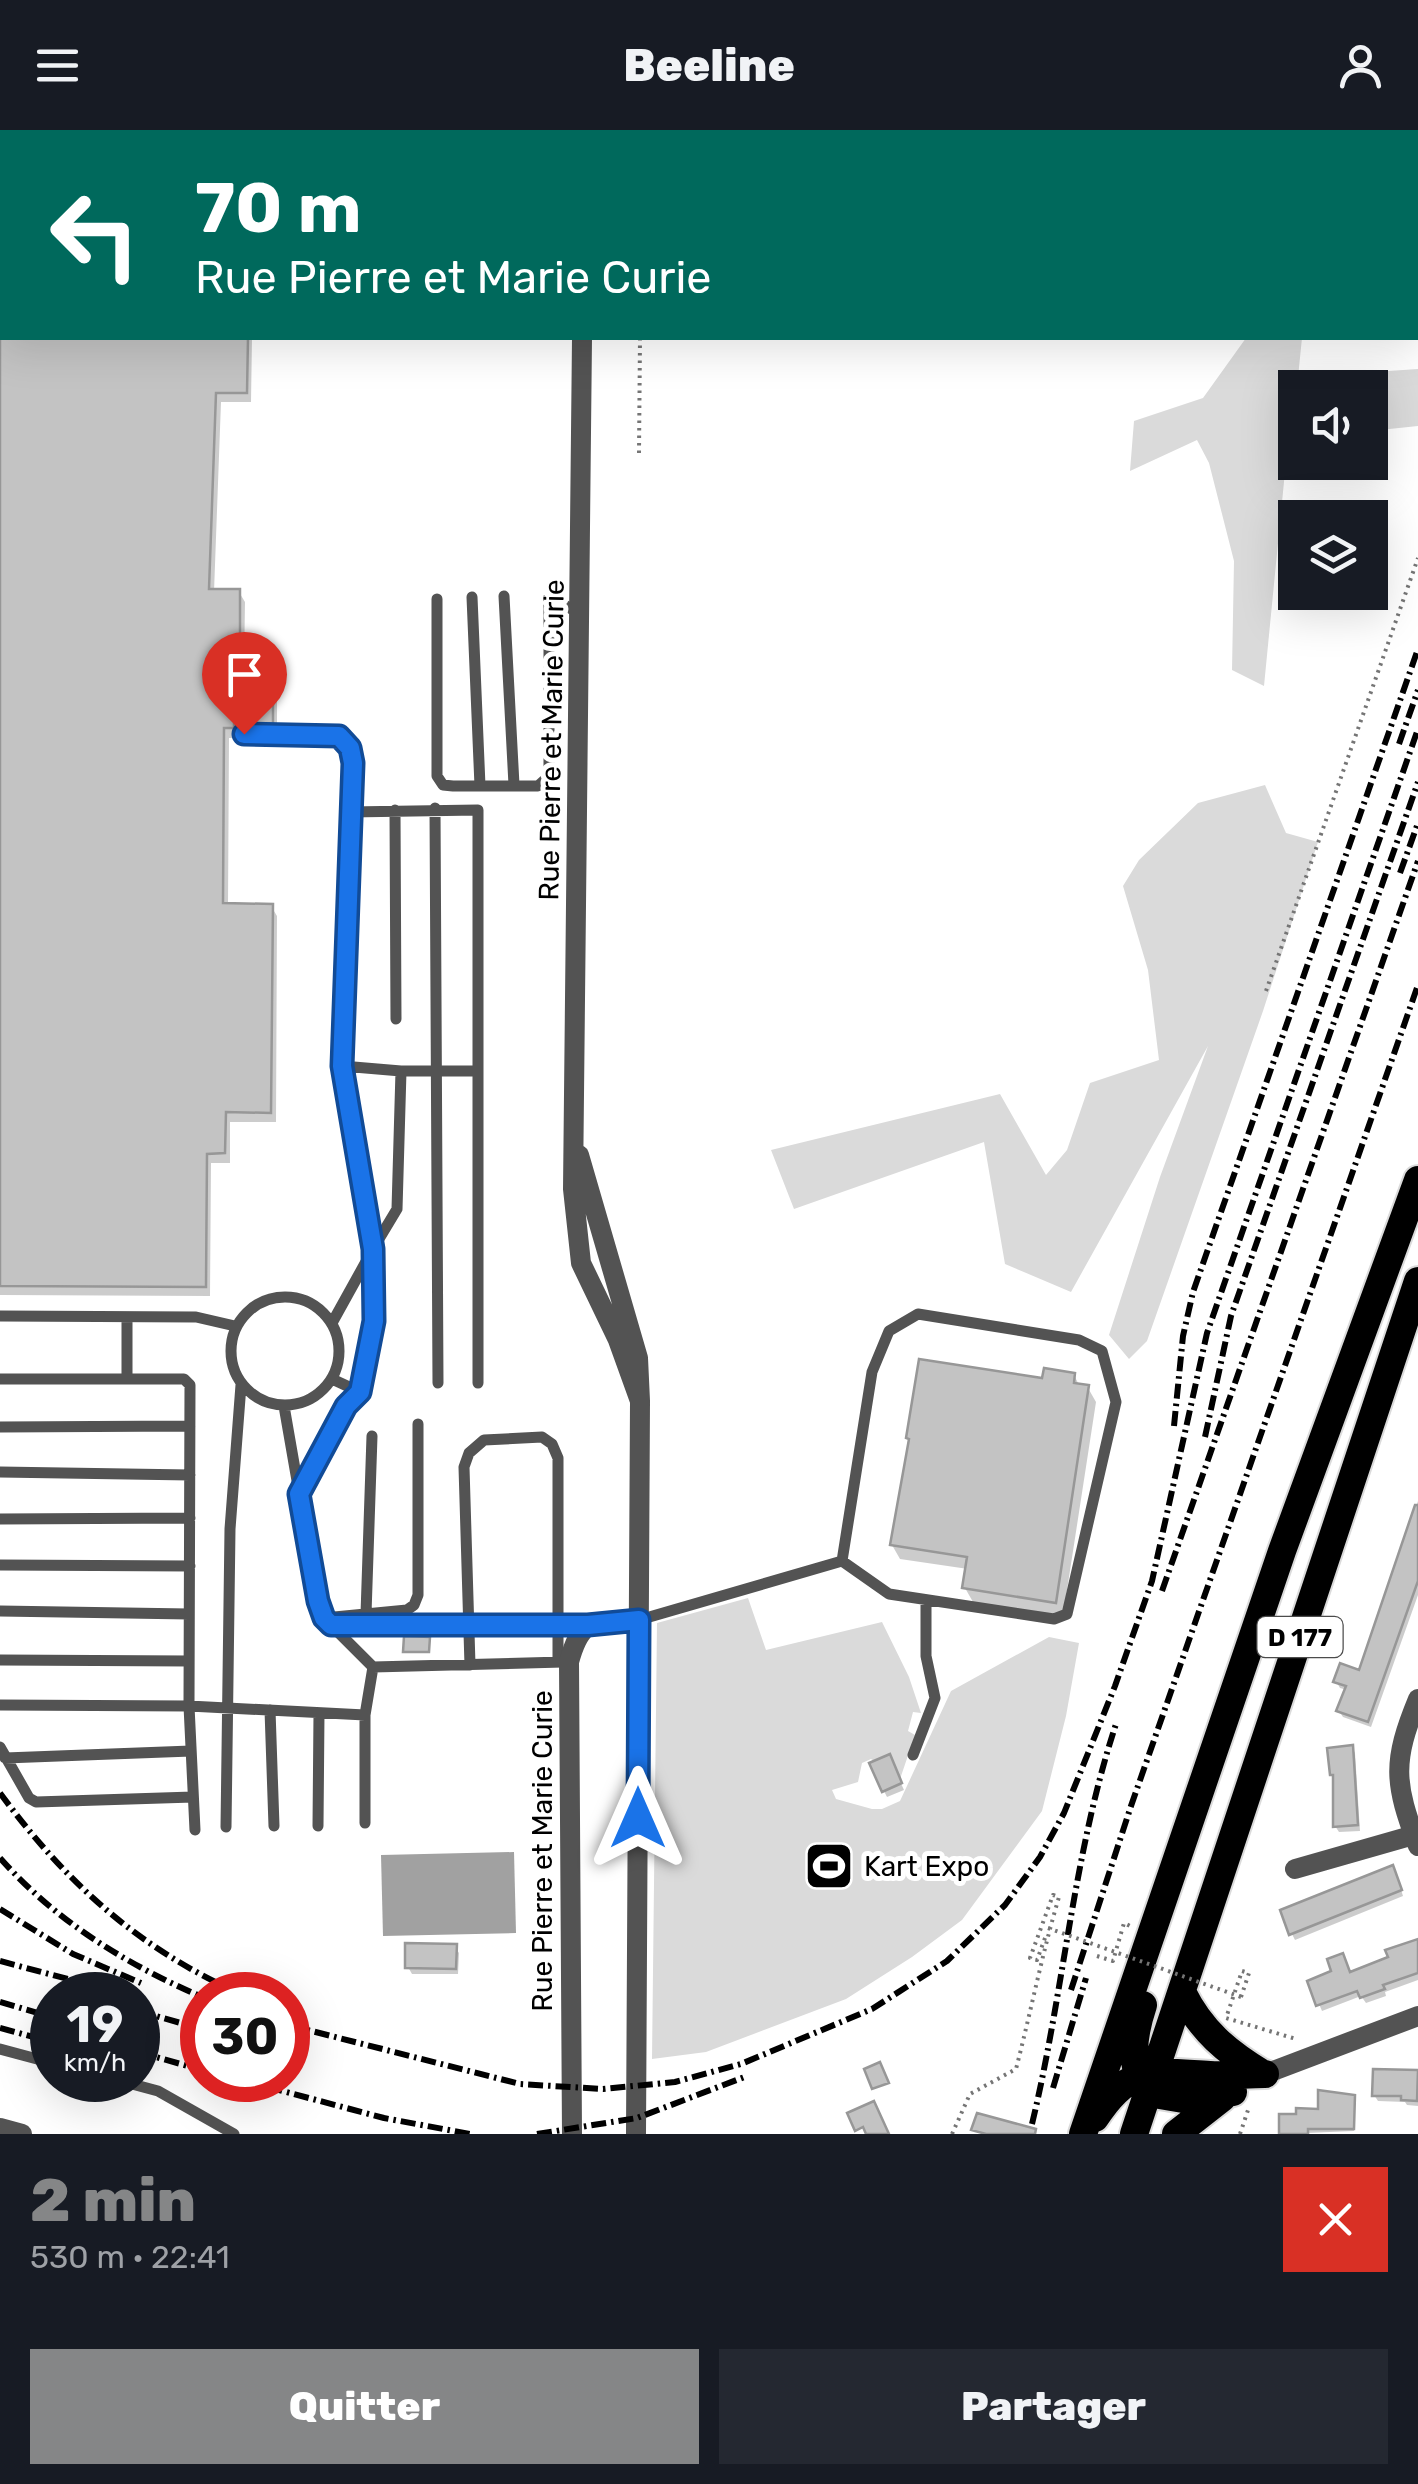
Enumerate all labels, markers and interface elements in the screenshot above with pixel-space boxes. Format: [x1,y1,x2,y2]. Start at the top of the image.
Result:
icon: menu [30,38,85,93]
icon: person [1333,38,1388,93]
text: Beeline [623,39,795,92]
text: 70 m [195,167,362,250]
icon: left [30,170,160,300]
text: Rue Pierre et Marie Curie [195,251,711,304]
map controls [1278,370,1388,610]
button: sound [1278,370,1388,480]
button: layers [1278,500,1388,610]
street label: Rue Pierre et Marie Curie [532,579,571,901]
pin [202,632,287,735]
icon: arrive [217,647,272,702]
road number: D 177 [1258,1617,1342,1657]
street label: Rue Pierre et Marie Curie [526,1690,559,2012]
position arrow [586,1766,690,1870]
sports icon: Kart Expo [803,1840,855,1892]
place label: Kart Expo [864,1850,989,1883]
speed limit sign: 30 [180,1972,310,2102]
text: 19 [67,1995,123,2055]
text: km/h [64,2048,126,2077]
text: 2 min [30,2165,196,2236]
button: close [1283,2167,1388,2272]
text: 530 m · 22:41 [30,2238,230,2276]
button: Quitter [30,2349,699,2464]
button: Partager [719,2349,1388,2464]

